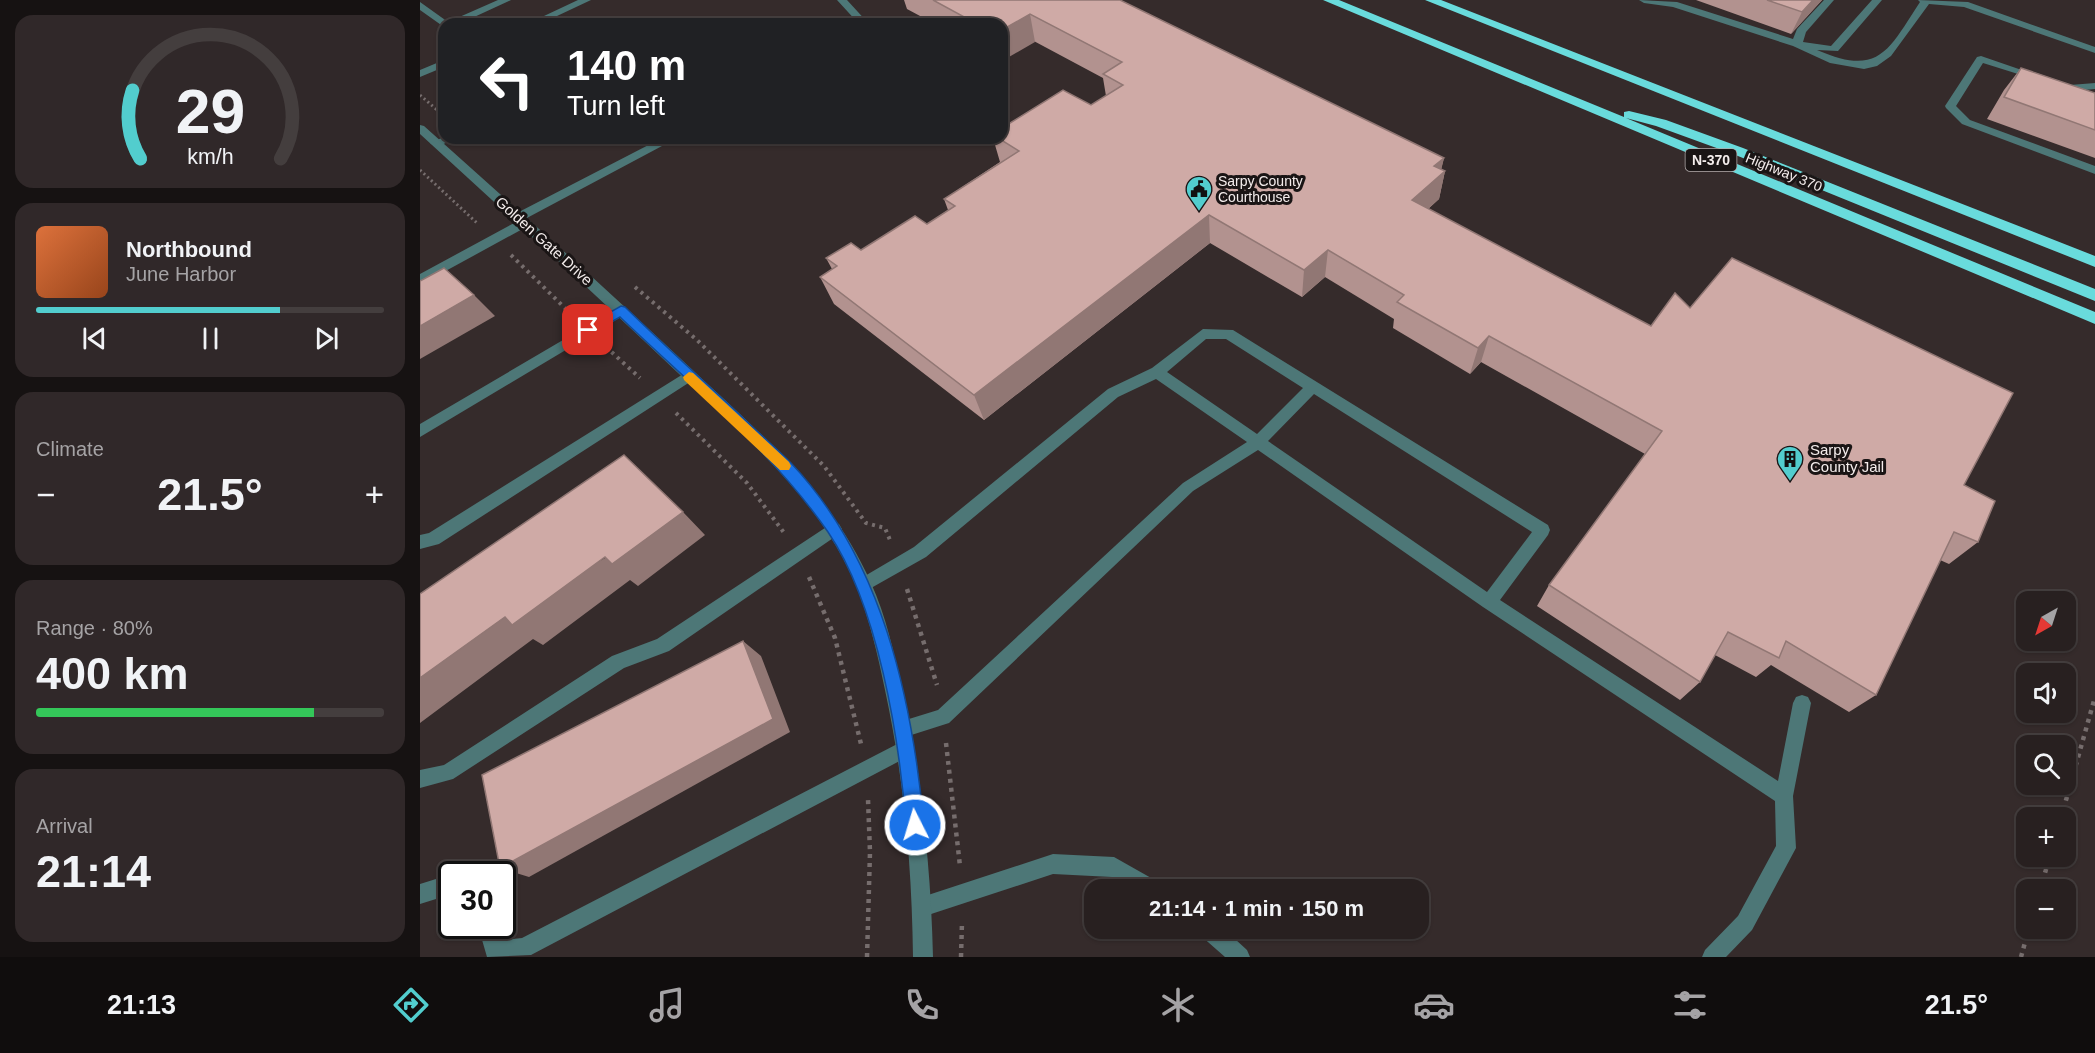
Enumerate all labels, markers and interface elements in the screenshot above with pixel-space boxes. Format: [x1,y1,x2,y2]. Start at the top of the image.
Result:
icon: left [468,42,546,120]
text: 140 m [567,42,686,89]
text: 29 [175,77,245,146]
text: Turn left [567,91,665,121]
text: km/h [187,145,233,169]
road number: N-370 [1686,149,1736,171]
street label: Highway 370 [1743,149,1825,195]
place label: Sarpy County Courthouse [1218,173,1303,205]
public building icon: Sarpy County Courthouse [1184,174,1214,212]
street label: Golden Gate Drive [492,193,596,289]
text: Northbound [126,237,252,262]
text: June Harbor [126,263,236,285]
pin [562,304,613,355]
icon: arrive [571,313,604,346]
icon: previous [78,322,111,355]
icon: pause [194,322,227,355]
icon: next [310,322,343,355]
text: Climate [36,438,104,460]
place label: Sarpy County Jail [1810,441,1884,475]
building icon: Sarpy County Jail [1775,444,1805,482]
text: 21.5° [157,469,263,520]
text: − [36,476,55,513]
text: + [365,476,384,513]
north arrow [2016,591,2076,651]
map controls [2016,591,2076,939]
text: Range · 80% [36,617,153,639]
text: 400 km [36,648,189,699]
button: sound [2016,663,2076,723]
button: search [2016,735,2076,795]
position arrow [883,793,947,857]
button: + [2016,807,2076,867]
text: Arrival [36,815,93,837]
text: 21:14 [36,846,151,897]
speed limit sign: 30 [438,861,516,939]
button: − [2016,879,2076,939]
text: 21:14 · 1 min · 150 m [1149,896,1364,921]
icon: directions [390,984,432,1026]
icon: music [646,984,688,1026]
icon: phone [901,984,943,1026]
icon: climate [1157,984,1199,1026]
icon: car [1413,984,1455,1026]
icon: filters [1669,984,1711,1026]
text: 21:13 [107,990,176,1020]
text: 21.5° [1925,990,1988,1020]

